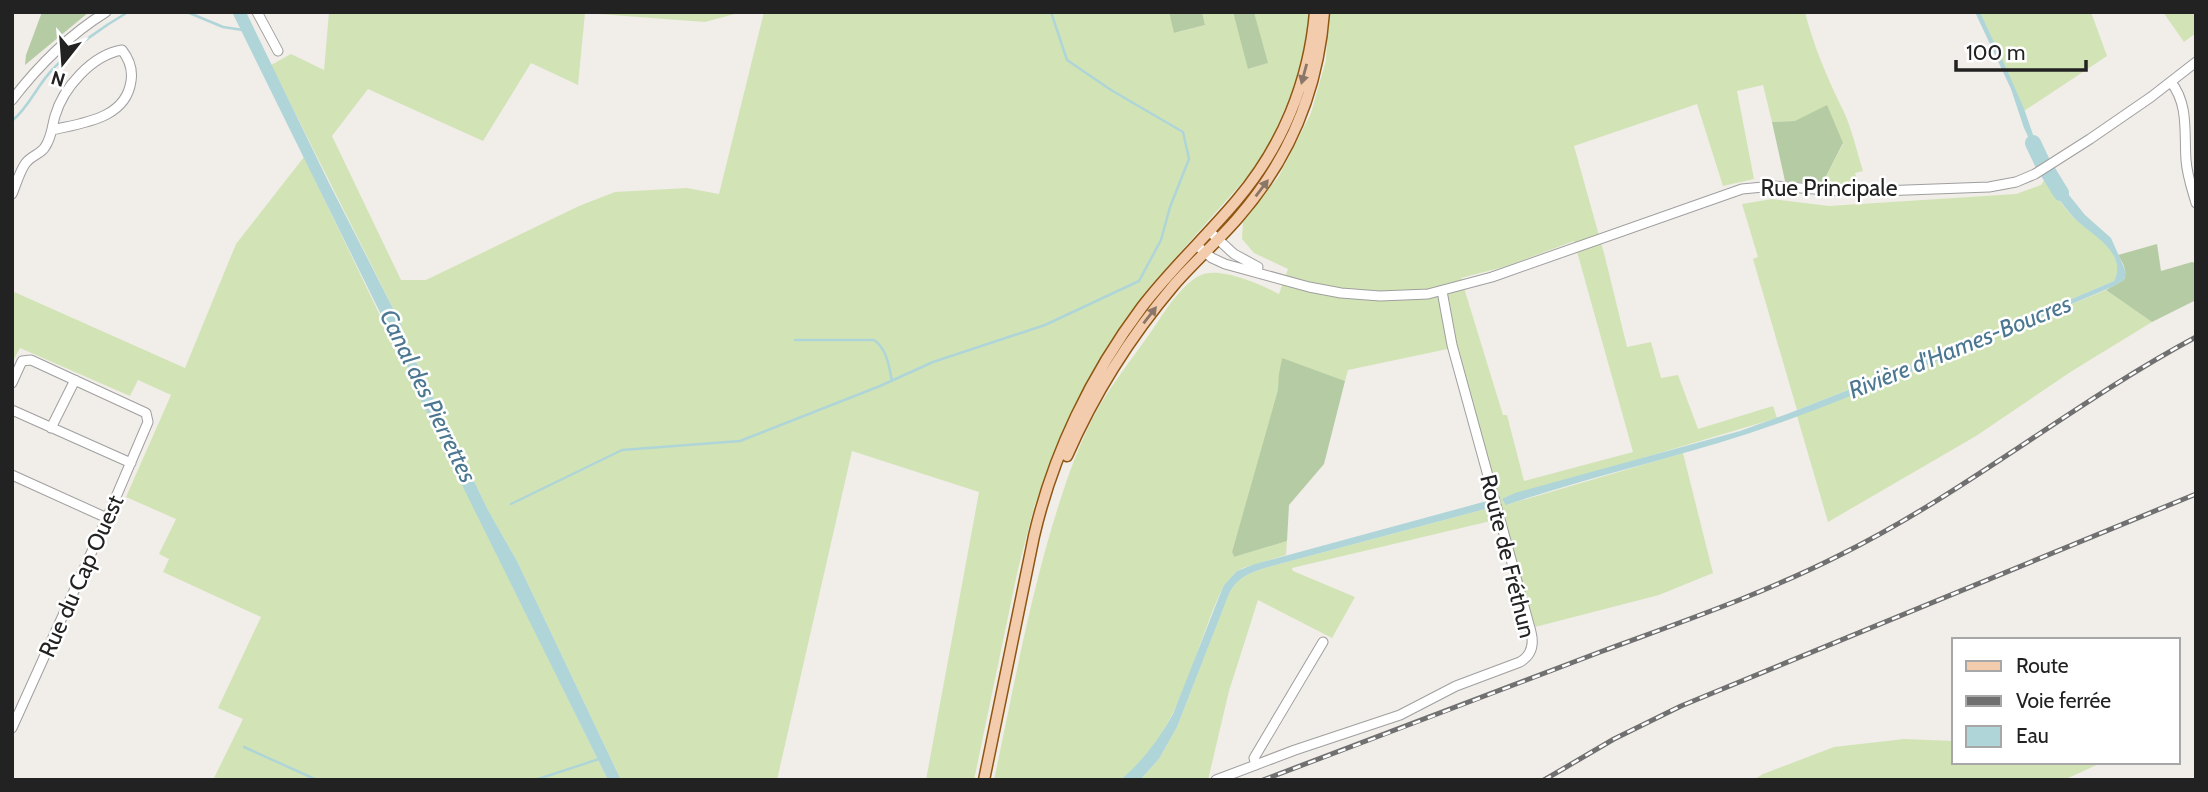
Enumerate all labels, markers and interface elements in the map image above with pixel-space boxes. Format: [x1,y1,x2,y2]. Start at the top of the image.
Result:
north arrow [28,28,98,98]
scale bar [1956,28,2086,72]
text: 100 m [1966,40,2025,65]
one-way arrow [1298,63,1309,85]
text: N [48,66,68,92]
street label: Rue Principale [1761,174,1898,202]
one-way arrow [1255,179,1269,197]
water label: Rivière d'Hames-Boucres [1844,289,2075,404]
water label: Canal des Pierrettes [374,304,483,487]
one-way arrow [1142,307,1157,325]
street label: Route de Fréthun [1474,471,1542,641]
street label: Rue du Cap Ouest [33,490,129,661]
legend [1952,638,2180,764]
text: Route [2016,653,2069,678]
text: Voie ferrée [2016,688,2111,713]
text: Eau [2016,723,2049,748]

